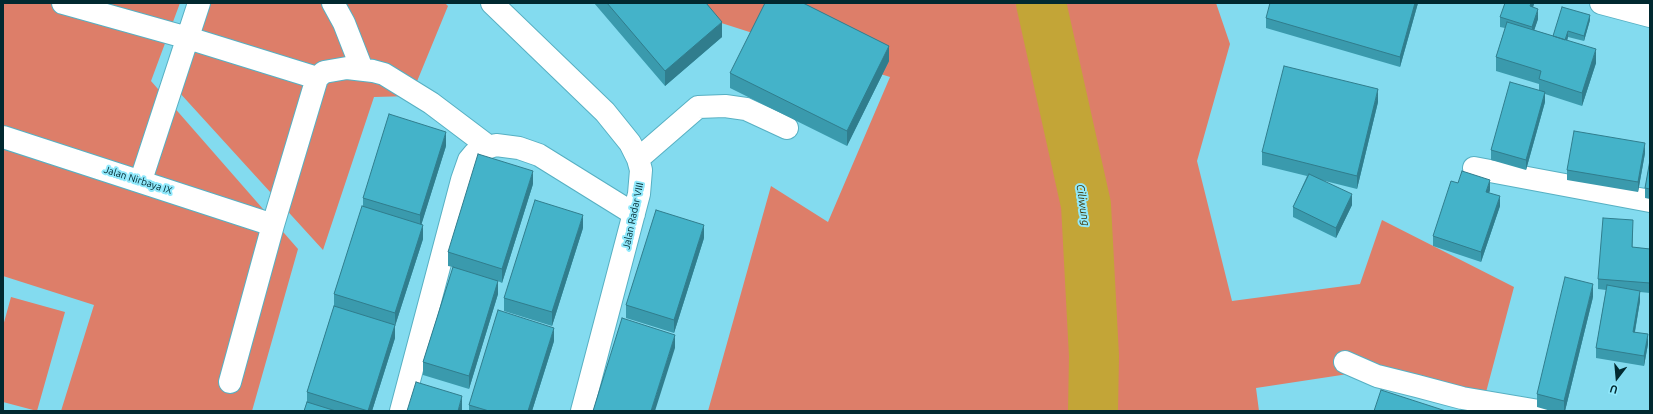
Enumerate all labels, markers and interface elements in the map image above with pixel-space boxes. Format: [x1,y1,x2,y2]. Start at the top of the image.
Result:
street label: Jalan Nirbaya IX [102,163,174,197]
street label: Jalan Radar VIII [620,181,646,251]
water label: Ciliwung [1074,183,1092,227]
north arrow [1597,358,1637,398]
text: U [1608,383,1619,396]

